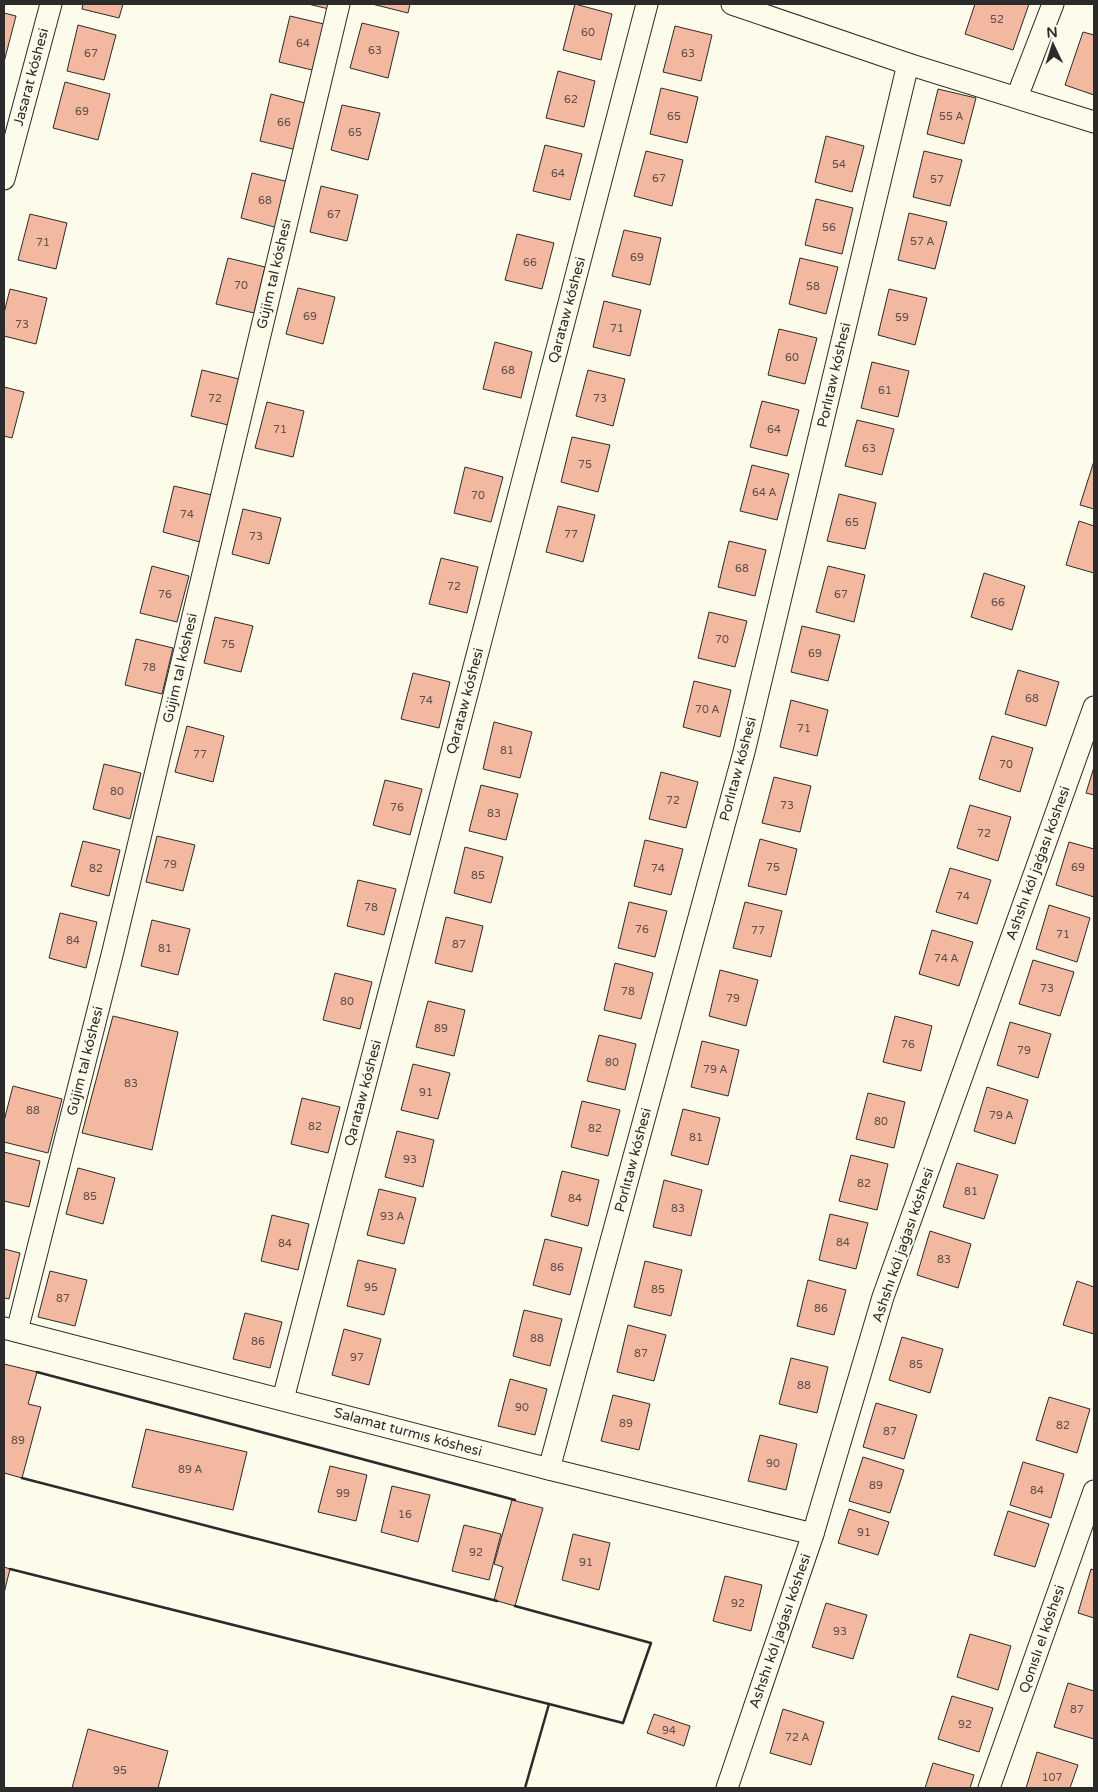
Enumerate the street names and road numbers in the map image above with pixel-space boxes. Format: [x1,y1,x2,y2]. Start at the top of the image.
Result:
street label: Jasarat kóshesi [10,26,52,128]
street label: Gújim tal kóshesi [253,217,295,331]
street label: Qarataw kóshesi [545,255,589,365]
street label: Porlıtaw kóshesi [814,321,854,429]
street label: Gújim tal kóshesi [159,611,201,725]
street label: Qarataw kóshesi [443,646,487,756]
street label: Porlıtaw kóshesi [716,715,760,823]
street label: Ashshı kól jaǵası kóshesi [1002,784,1074,942]
street label: Gújim tal kóshesi [63,1004,107,1118]
street label: Qarataw kóshesi [341,1038,385,1148]
street label: Porlıtaw kóshesi [611,1106,655,1214]
street label: Ashshı kól jaǵası kóshesi [868,1165,938,1325]
street label: Salamat turmıs kóshesi [332,1404,484,1460]
street label: Ashshı kól jaǵası kóshesi [745,1551,815,1711]
street label: Qonıslı el kóshesi [1016,1583,1068,1695]

